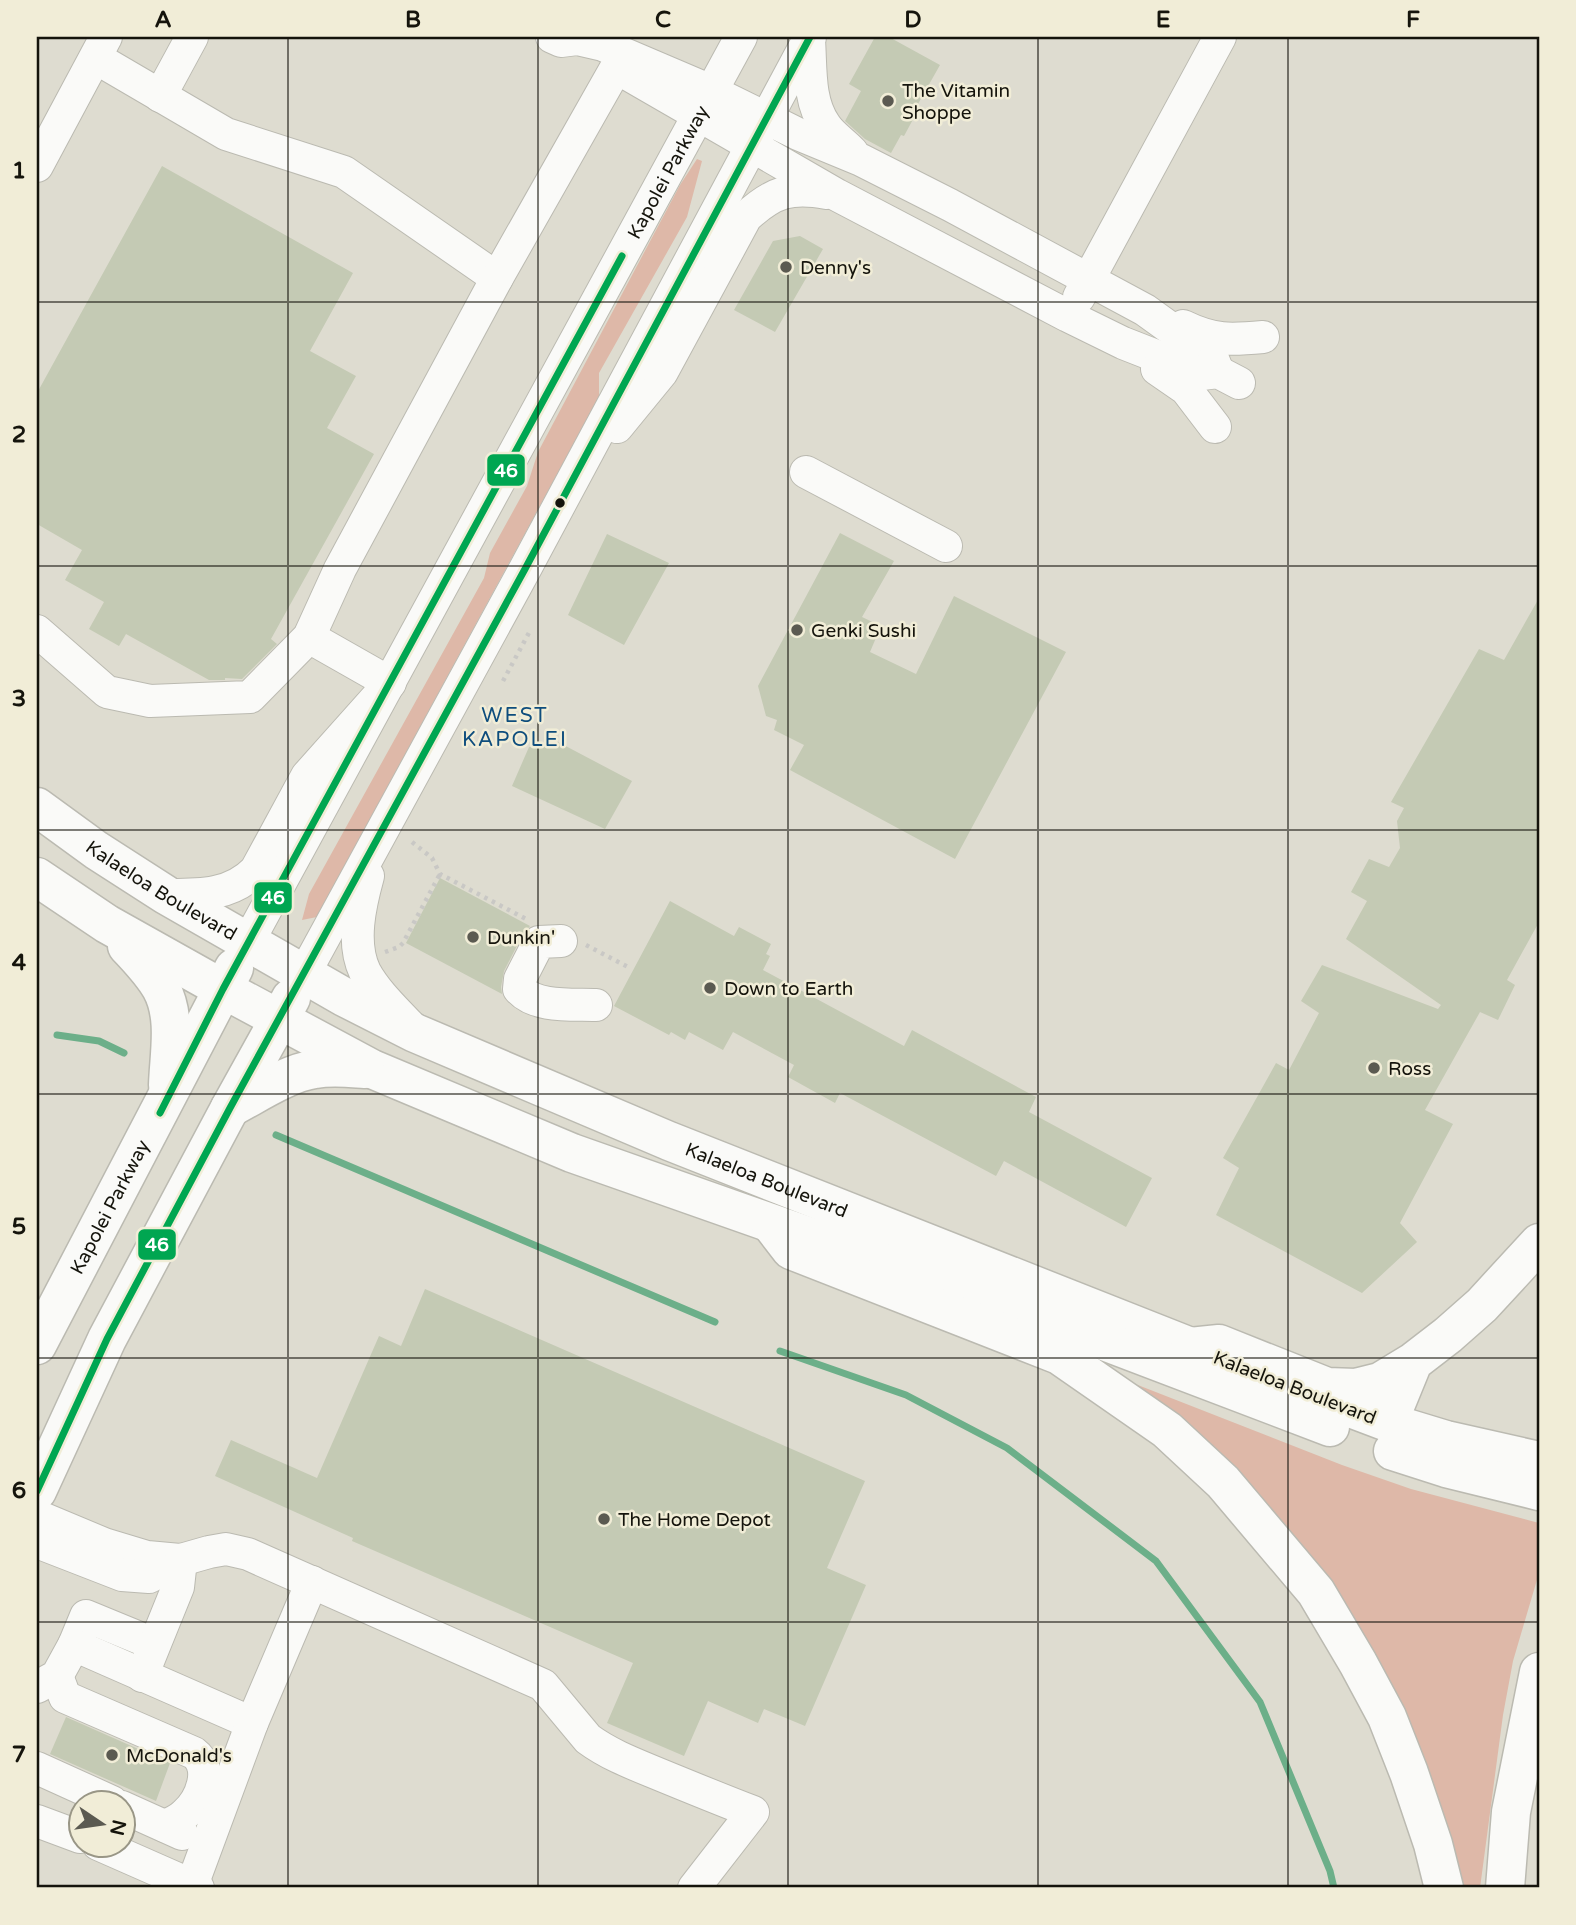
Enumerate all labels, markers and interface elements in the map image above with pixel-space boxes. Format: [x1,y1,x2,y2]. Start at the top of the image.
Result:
text: A [154,6,172,34]
text: B [405,6,421,34]
text: C [655,6,671,34]
text: D [904,6,922,34]
text: E [1156,6,1170,34]
text: F [1406,6,1420,34]
place label: The Vitamin Shoppe [902,80,1010,124]
marker: The Vitamin Shoppe [880,93,896,109]
street label: Kapolei Parkway [623,102,714,243]
text: 1 [12,157,26,185]
place label: Denny's [800,257,871,279]
marker: Denny's [778,259,794,275]
text: 2 [12,421,26,449]
line badge: 46 [486,453,526,487]
text: 46 [494,460,518,482]
unlabelled marker [553,496,567,510]
place label: Genki Sushi [811,620,916,642]
marker: Genki Sushi [789,622,805,638]
text: 3 [12,685,26,713]
district label: WEST KAPOLEI [462,703,568,752]
street label: Kalaeloa Boulevard [81,836,241,945]
line badge: 46 [253,881,293,914]
text: 46 [261,887,285,909]
place label: Dunkin' [487,927,555,949]
marker: Dunkin' [465,929,481,945]
text: 4 [12,949,27,977]
place label: Down to Earth [724,978,853,1000]
marker: Down to Earth [702,980,718,996]
place label: Ross [1388,1058,1431,1080]
marker: Ross [1366,1060,1382,1076]
street label: Kapolei Parkway [66,1136,154,1278]
street label: Kalaeloa Boulevard [682,1139,851,1222]
text: 5 [12,1213,26,1241]
line badge: 46 [137,1228,177,1261]
text: 46 [145,1234,169,1256]
street label: Kalaeloa Boulevard [1210,1347,1379,1429]
text: 6 [12,1477,26,1505]
place label: The Home Depot [618,1509,771,1531]
marker: The Home Depot [596,1511,612,1527]
text: 7 [12,1741,26,1769]
place label: McDonald's [126,1745,232,1767]
marker: McDonald's [104,1747,120,1763]
north arrow [66,1788,136,1858]
text: N [105,1818,130,1838]

